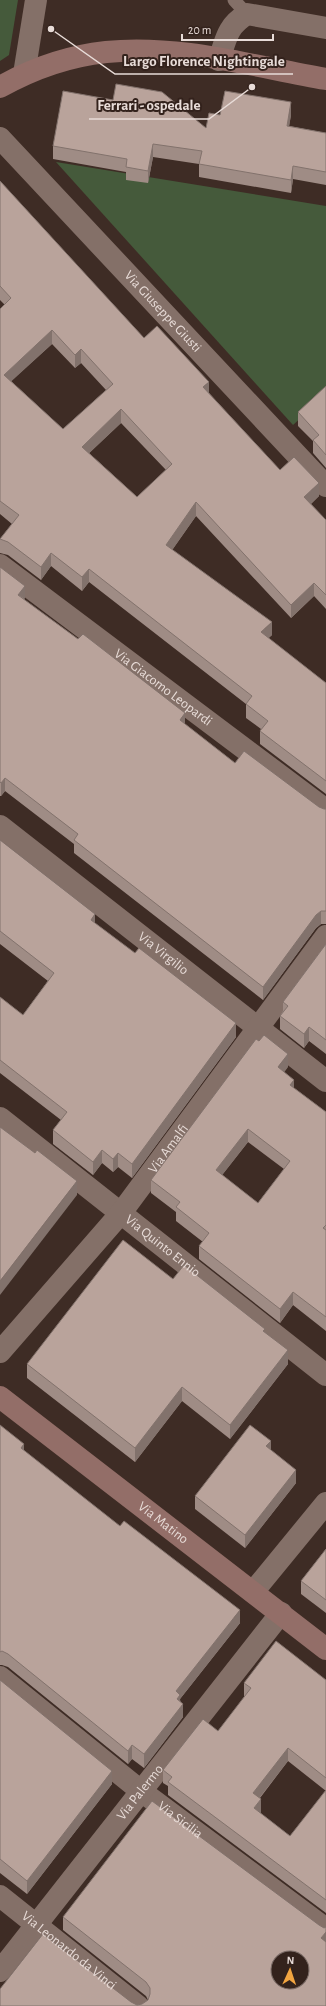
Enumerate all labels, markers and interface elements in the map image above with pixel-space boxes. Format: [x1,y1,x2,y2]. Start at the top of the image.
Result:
scale bar [182,16,273,42]
text: 20 m [188,24,211,36]
callout: Largo Florence Nightingale [115,47,293,74]
text: Largo Florence Nightingale [123,54,285,69]
callout: Ferrari - ospedale [89,92,209,119]
text: Ferrari - ospedale [97,98,201,113]
street label: Via Giuseppe Giusti [121,268,204,355]
street label: Via Giacomo Leopardi [112,646,215,729]
street label: Via Virgilio [135,930,191,978]
street label: Via Amalfi [146,1122,191,1176]
street label: Via Quinto Ennio [122,1212,203,1280]
street label: Via Matino [135,1499,191,1547]
street label: Via Palermo [114,1762,166,1823]
street label: Via Sicilia [155,1799,206,1842]
street label: Via Leonardo da Vinci [19,1909,119,1993]
north arrow [270,1950,310,1990]
text: N [286,1955,295,1966]

